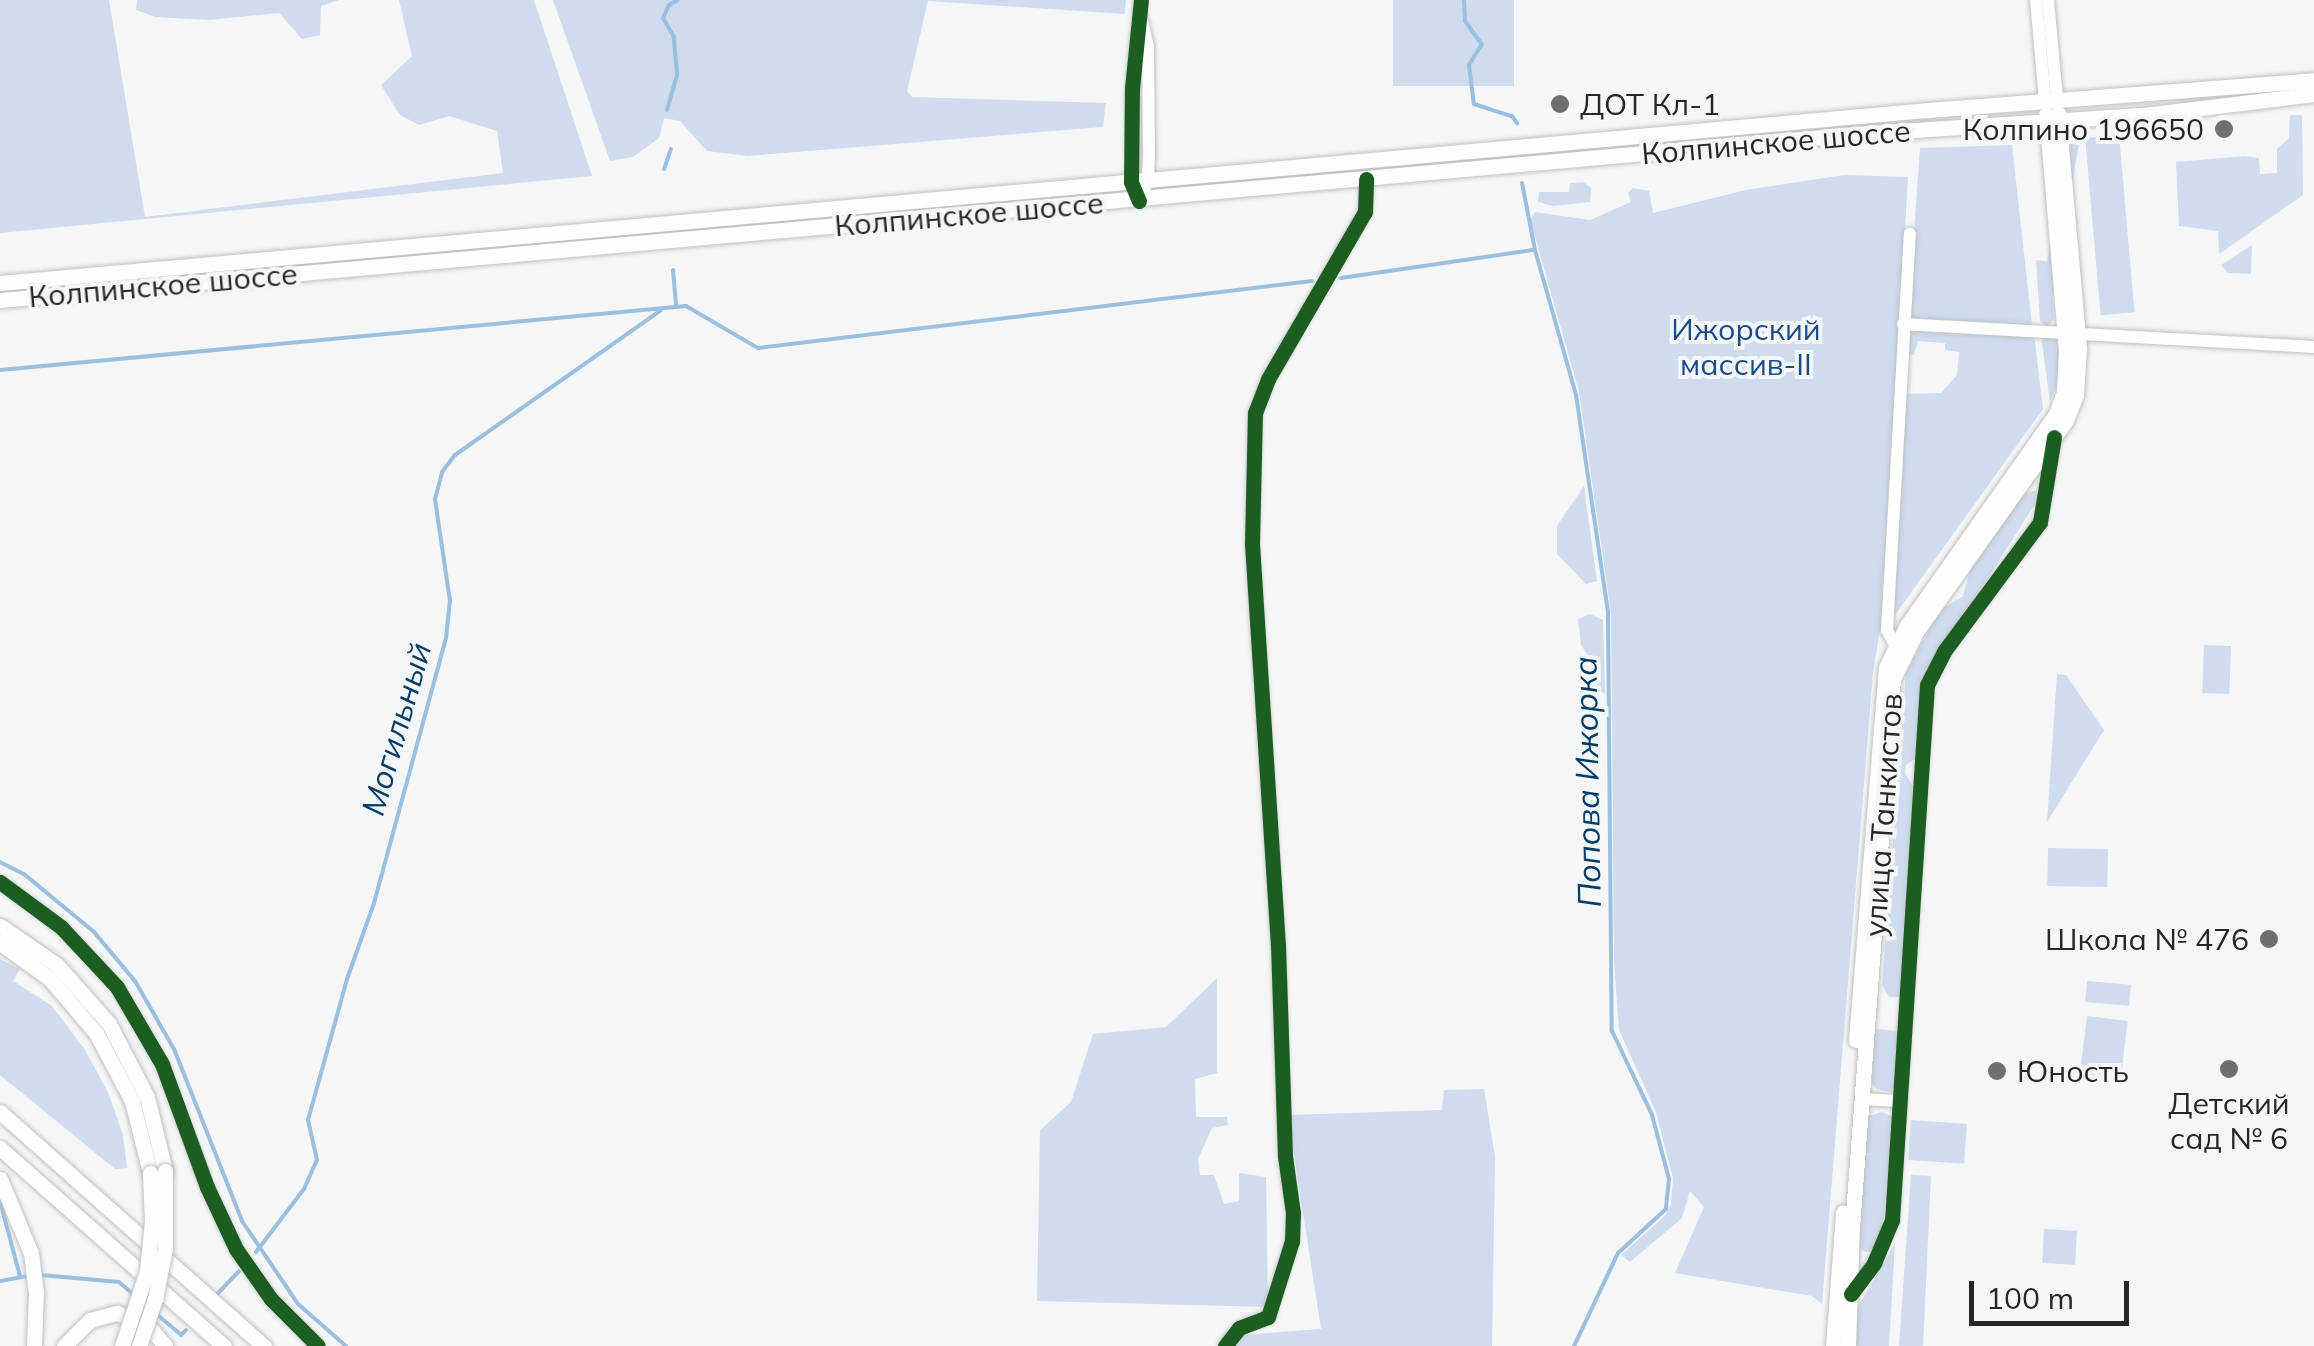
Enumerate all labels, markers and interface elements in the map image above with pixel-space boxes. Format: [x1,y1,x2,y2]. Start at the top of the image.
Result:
place label: ДОТ Кл-1 [1580,86,1720,122]
marker: ДОТ Кл-1 [1549,93,1571,115]
place label: Колпино 196650 [1963,111,2204,147]
street label: Колпинское шоссе [1640,112,1912,172]
marker: Колпино 196650 [2213,118,2235,140]
street label: Колпинское шоссе [833,184,1105,244]
street label: Колпинское шоссе [27,255,299,315]
park label: Ижорский массив-II [1671,311,1821,382]
water label: Могильный [353,638,439,820]
water label: Попова Ижорка [1566,656,1608,908]
street label: улица Танкистов [1857,692,1909,938]
place label: Школа № 476 [2045,921,2249,957]
marker: Школа № 476 [2258,928,2280,950]
place label: Юность [2017,1053,2129,1089]
marker: Детский сад № 6 [2218,1058,2240,1080]
marker: Юность [1986,1060,2008,1082]
place label: Детский сад № 6 [2168,1085,2290,1156]
scale bar [1974,1261,2134,1323]
text: 100 m [1986,1279,2074,1317]

